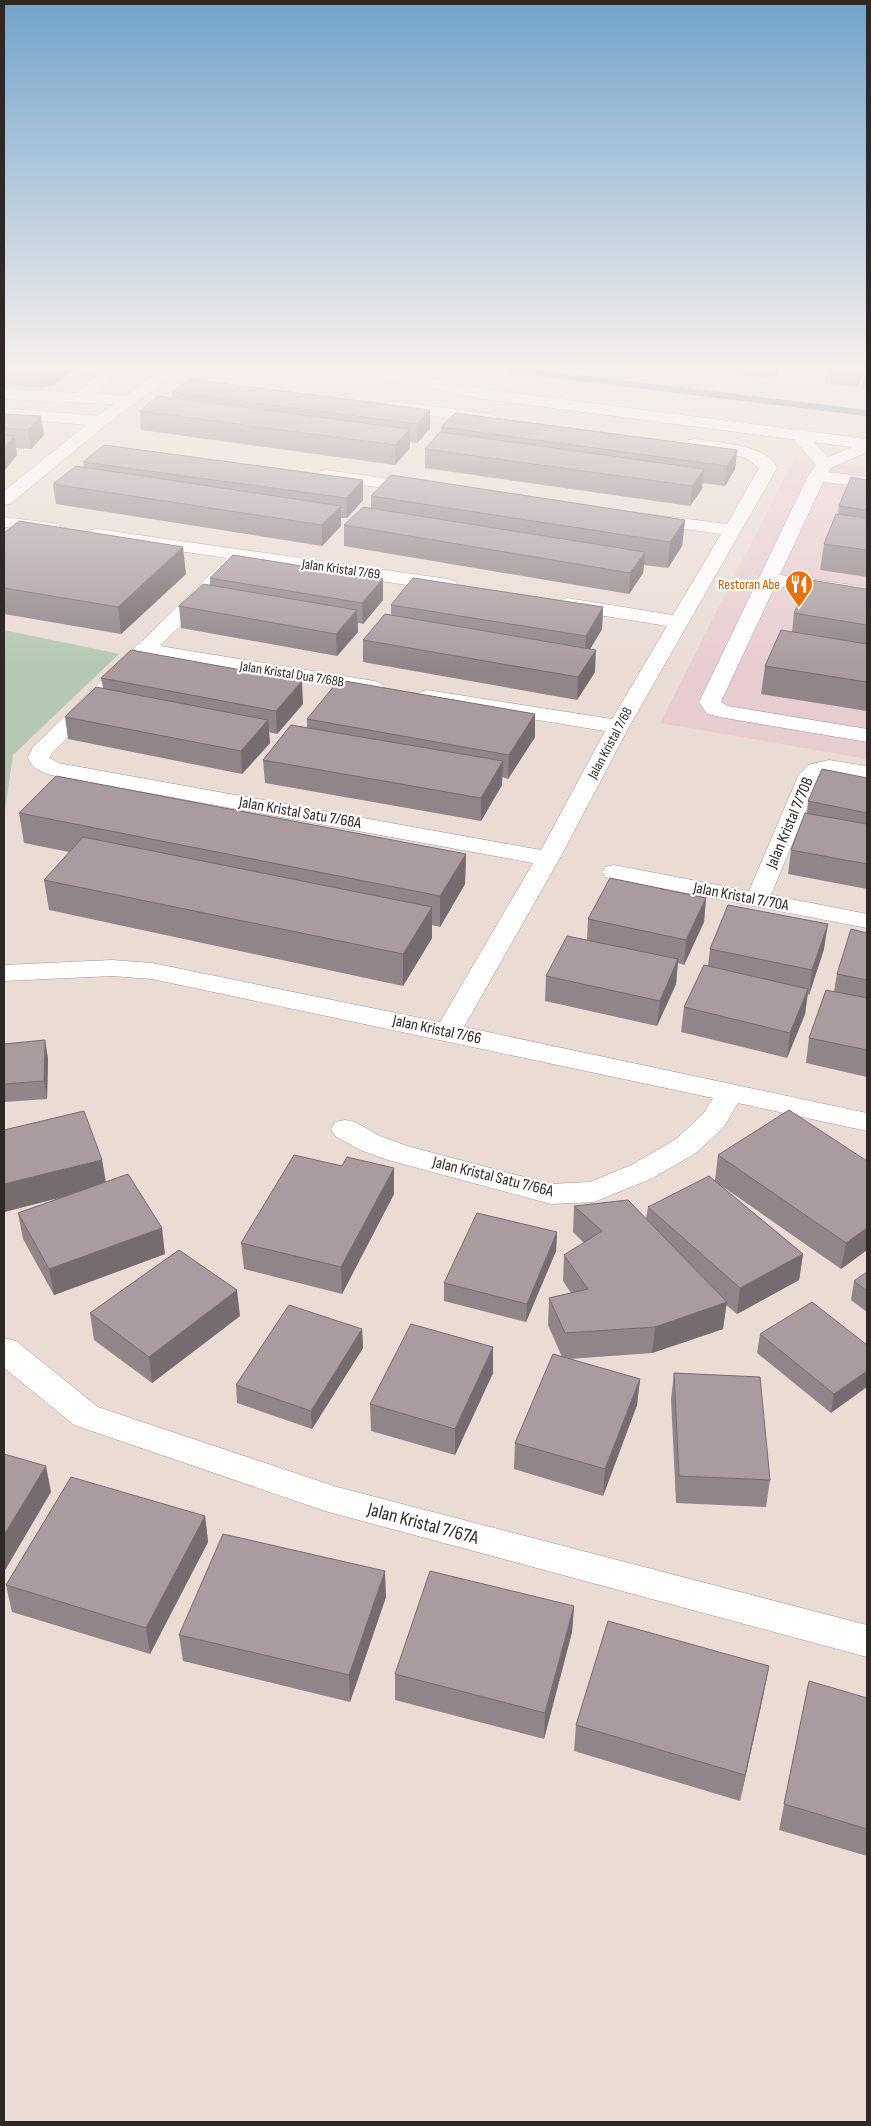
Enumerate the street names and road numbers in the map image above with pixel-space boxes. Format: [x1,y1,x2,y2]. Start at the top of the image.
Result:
street label: Jalan Kristal 7/69 [300,555,381,583]
street label: Jalan Kristal Dua 7/68B [238,657,345,691]
street label: Jalan Kristal 7/68 [584,704,636,783]
street label: Jalan Kristal 7/70B [762,775,818,872]
street label: Jalan Kristal Satu 7/68A [236,793,363,833]
street label: Jalan Kristal 7/70A [691,878,790,916]
street label: Jalan Kristal 7/66 [390,1011,483,1049]
street label: Jalan Kristal Satu 7/66A [430,1153,556,1201]
street label: Jalan Kristal 7/67A [364,1498,482,1550]

